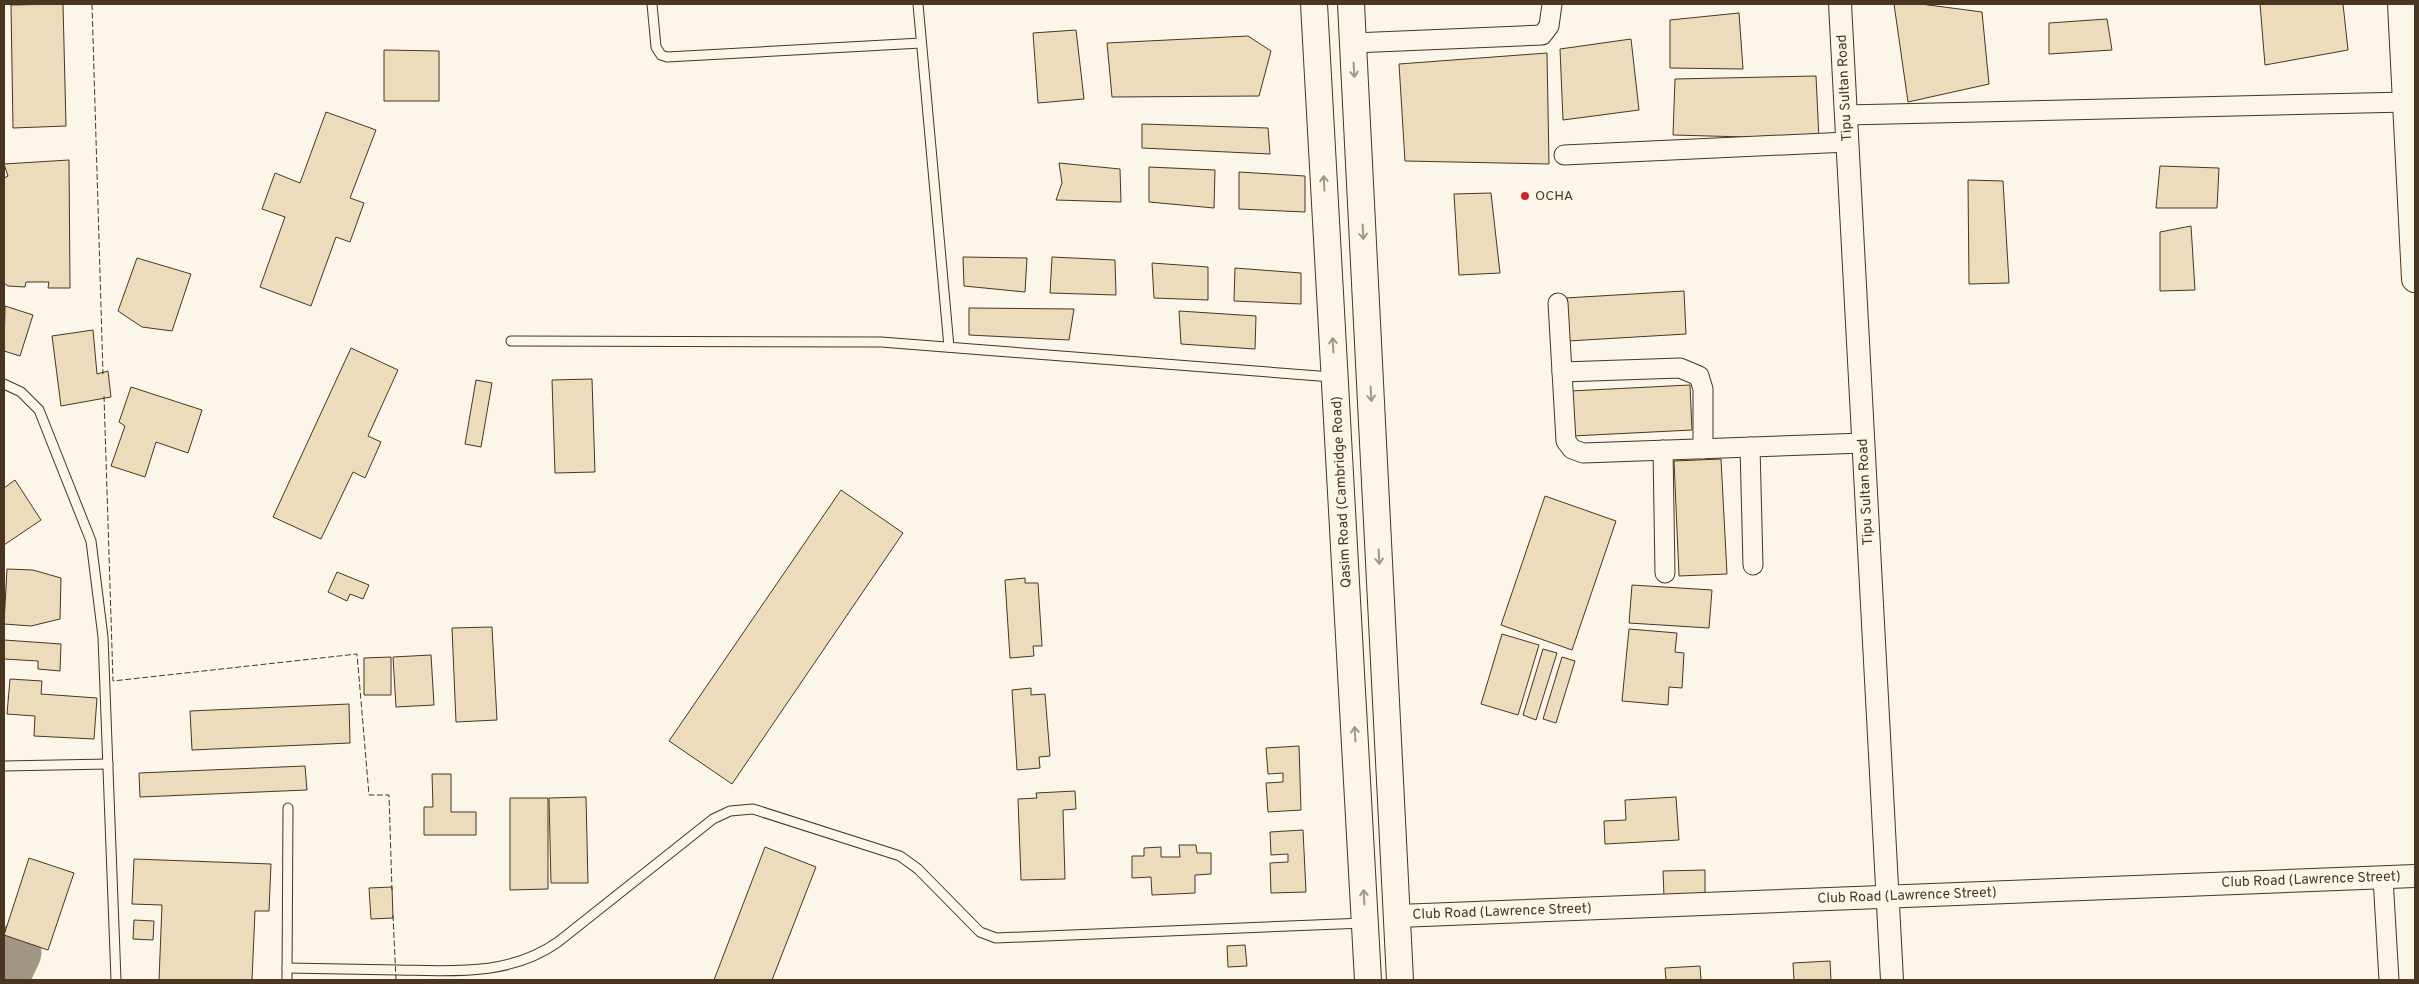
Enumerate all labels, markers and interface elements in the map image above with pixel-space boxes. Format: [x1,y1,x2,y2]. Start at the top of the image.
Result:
street label: Tipu Sultan Road [1834,34,1856,142]
one-way arrow [1350,62,1359,78]
one-way arrow [1320,175,1329,191]
place label: OCHA [1535,188,1573,205]
marker: OCHA [1519,190,1531,202]
one-way arrow [1358,224,1367,240]
one-way arrow [1329,337,1338,353]
one-way arrow [1367,386,1376,402]
street label: Qasim Road (Cambridge Road) [1328,396,1356,588]
street label: Tipu Sultan Road [1855,438,1877,546]
one-way arrow [1375,549,1384,565]
one-way arrow [1350,727,1360,743]
street label: Club Road (Lawrence Street) [2221,868,2401,892]
street label: Club Road (Lawrence Street) [1817,884,1997,908]
one-way arrow [1359,889,1369,905]
street label: Club Road (Lawrence Street) [1412,900,1592,924]

